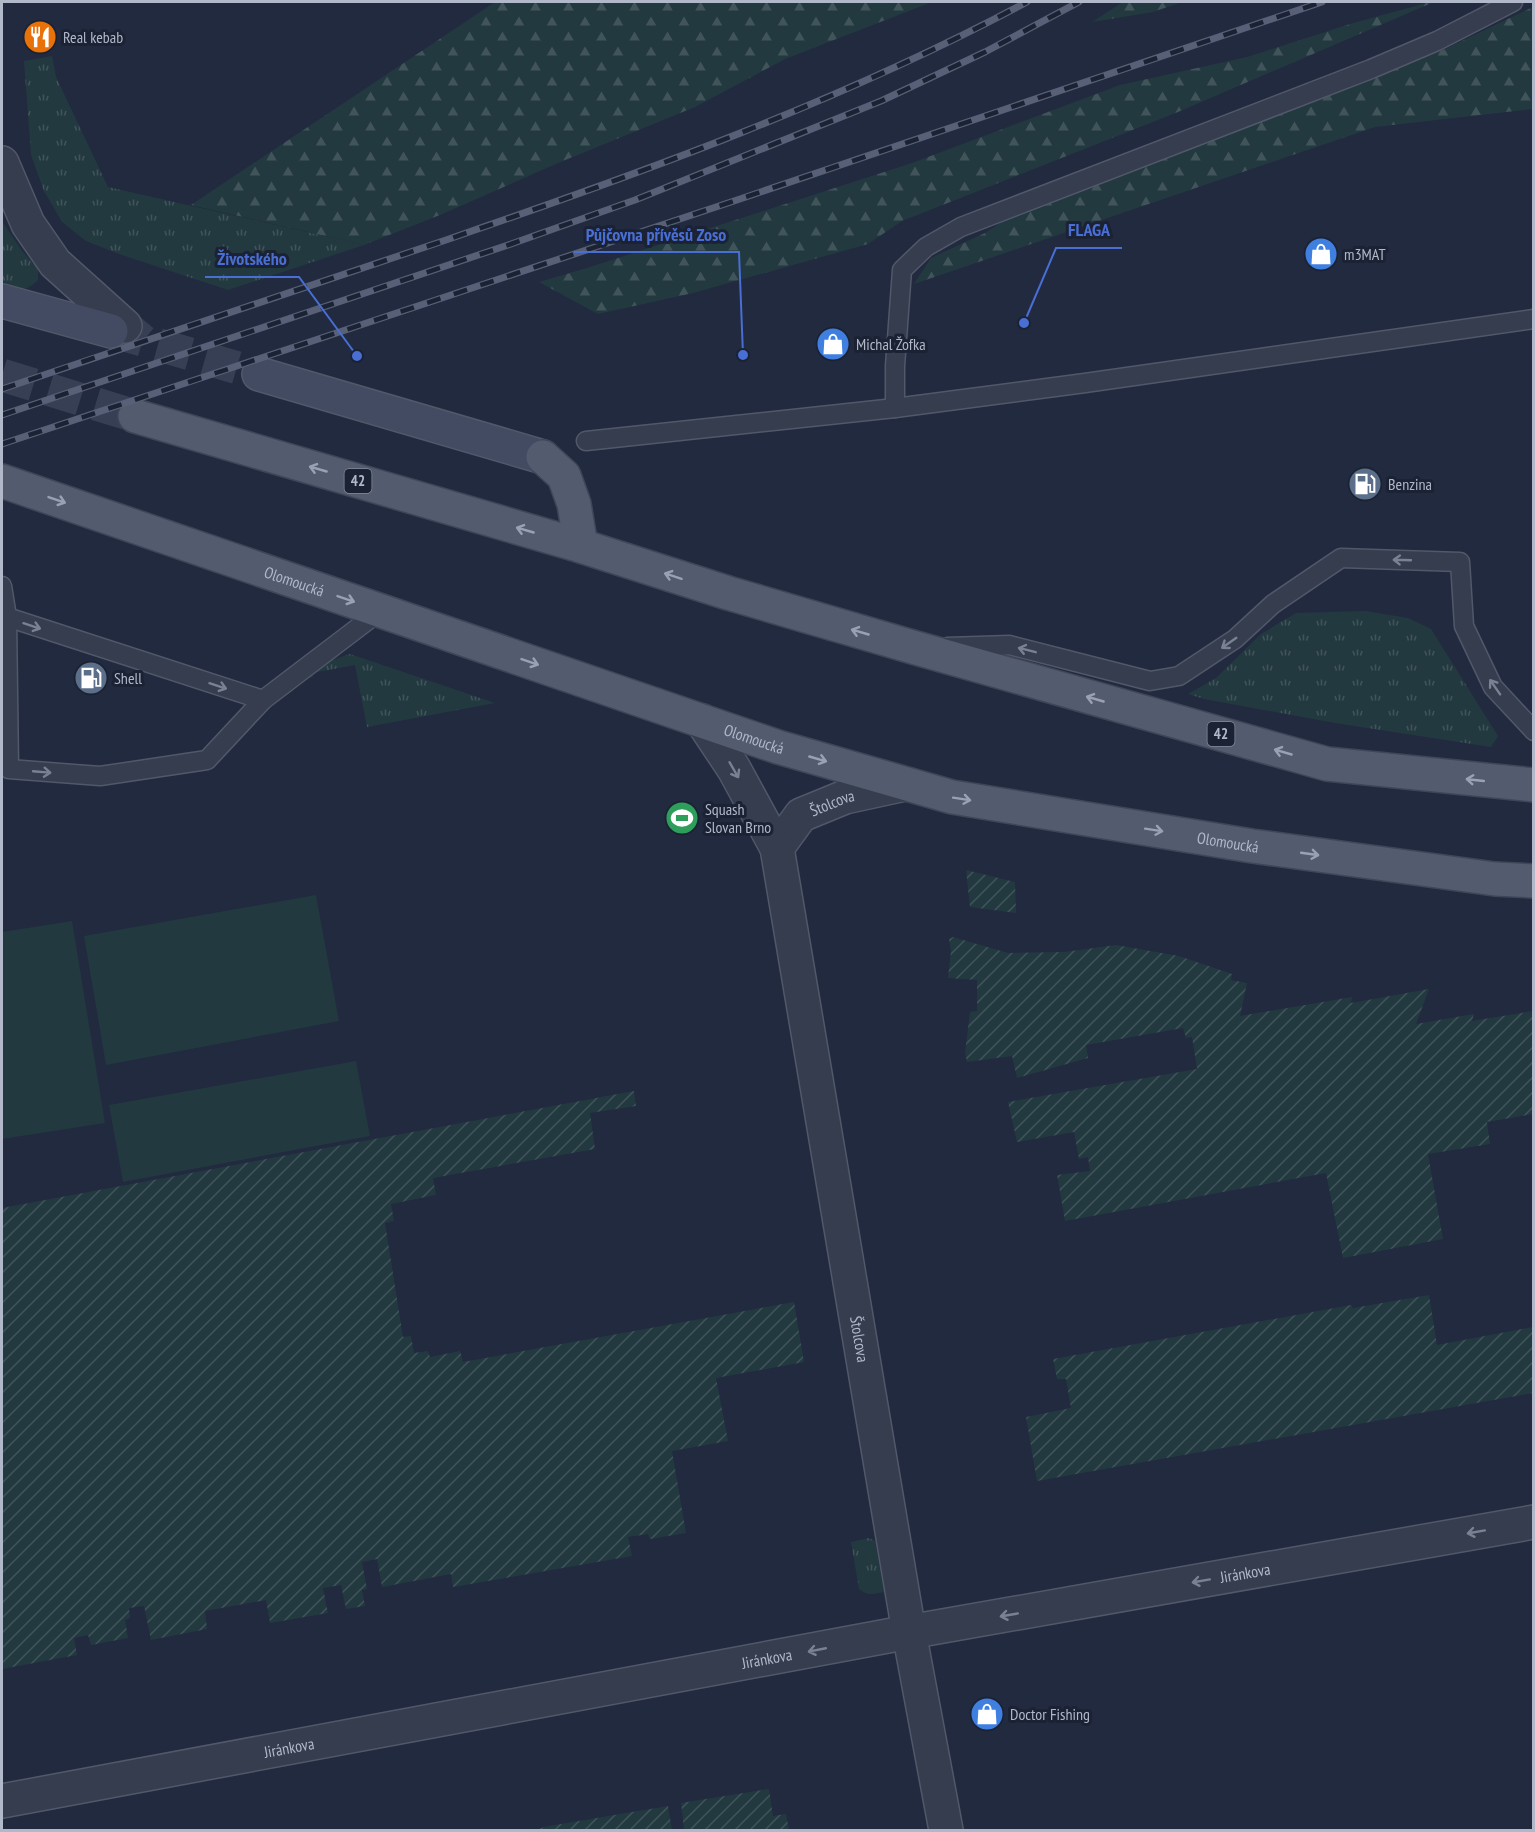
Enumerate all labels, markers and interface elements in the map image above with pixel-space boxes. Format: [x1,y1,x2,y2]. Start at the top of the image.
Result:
restaurant icon: Real kebab [22,19,58,55]
place label: Real kebab [63,27,123,47]
callout: FLAGA [1056,212,1122,248]
callout: Půjčovna přívěsů Zoso [574,216,739,252]
text: FLAGA [1068,218,1111,241]
text: Půjčovna přívěsů Zoso [586,223,726,246]
shop icon: m3MAT [1303,236,1339,272]
callout: Životského [205,241,299,277]
place label: m3MAT [1344,244,1386,264]
text: Životského [217,247,287,270]
shop icon: Michal Žofka [815,326,851,362]
place label: Michal Žofka [856,334,926,354]
one-way arrow [308,463,327,474]
fuel station icon: Benzina [1347,466,1383,502]
road number: 42 [344,469,372,493]
place label: Benzina [1388,474,1432,494]
one-way arrow [47,495,66,506]
one-way arrow [516,524,535,535]
one-way arrow [1392,555,1412,566]
street label: Olomoucká [262,562,327,601]
one-way arrow [664,570,683,581]
one-way arrow [336,595,355,606]
one-way arrow [22,621,41,632]
one-way arrow [851,626,870,637]
one-way arrow [1222,637,1238,649]
one-way arrow [1018,643,1037,655]
one-way arrow [520,657,539,668]
fuel station icon: Shell [73,660,109,696]
place label: Shell [114,668,142,688]
one-way arrow [1489,680,1501,696]
one-way arrow [208,681,227,692]
one-way arrow [1086,693,1105,704]
street label: Olomoucká [721,719,786,758]
road number: 42 [1208,722,1234,746]
one-way arrow [1274,745,1293,757]
one-way arrow [808,754,827,765]
one-way arrow [729,761,741,778]
one-way arrow [31,767,51,778]
one-way arrow [1466,774,1486,785]
street label: Štolcova [807,785,856,820]
one-way arrow [951,793,971,804]
place label: Squash Slovan Brno [705,799,771,837]
sports icon: Squash Slovan Brno [664,800,700,836]
one-way arrow [1144,825,1164,836]
street label: Olomoucká [1196,827,1260,857]
one-way arrow [1299,849,1319,860]
street label: Štolcova [846,1314,873,1364]
one-way arrow [1467,1527,1486,1538]
street label: Jiránkova [1218,1559,1272,1587]
one-way arrow [1192,1576,1212,1587]
one-way arrow [1000,1610,1020,1621]
street label: Jiránkova [739,1644,794,1673]
one-way arrow [808,1645,828,1656]
shop icon: Doctor Fishing [969,1696,1005,1732]
place label: Doctor Fishing [1010,1704,1090,1724]
street label: Jiránkova [261,1733,316,1762]

